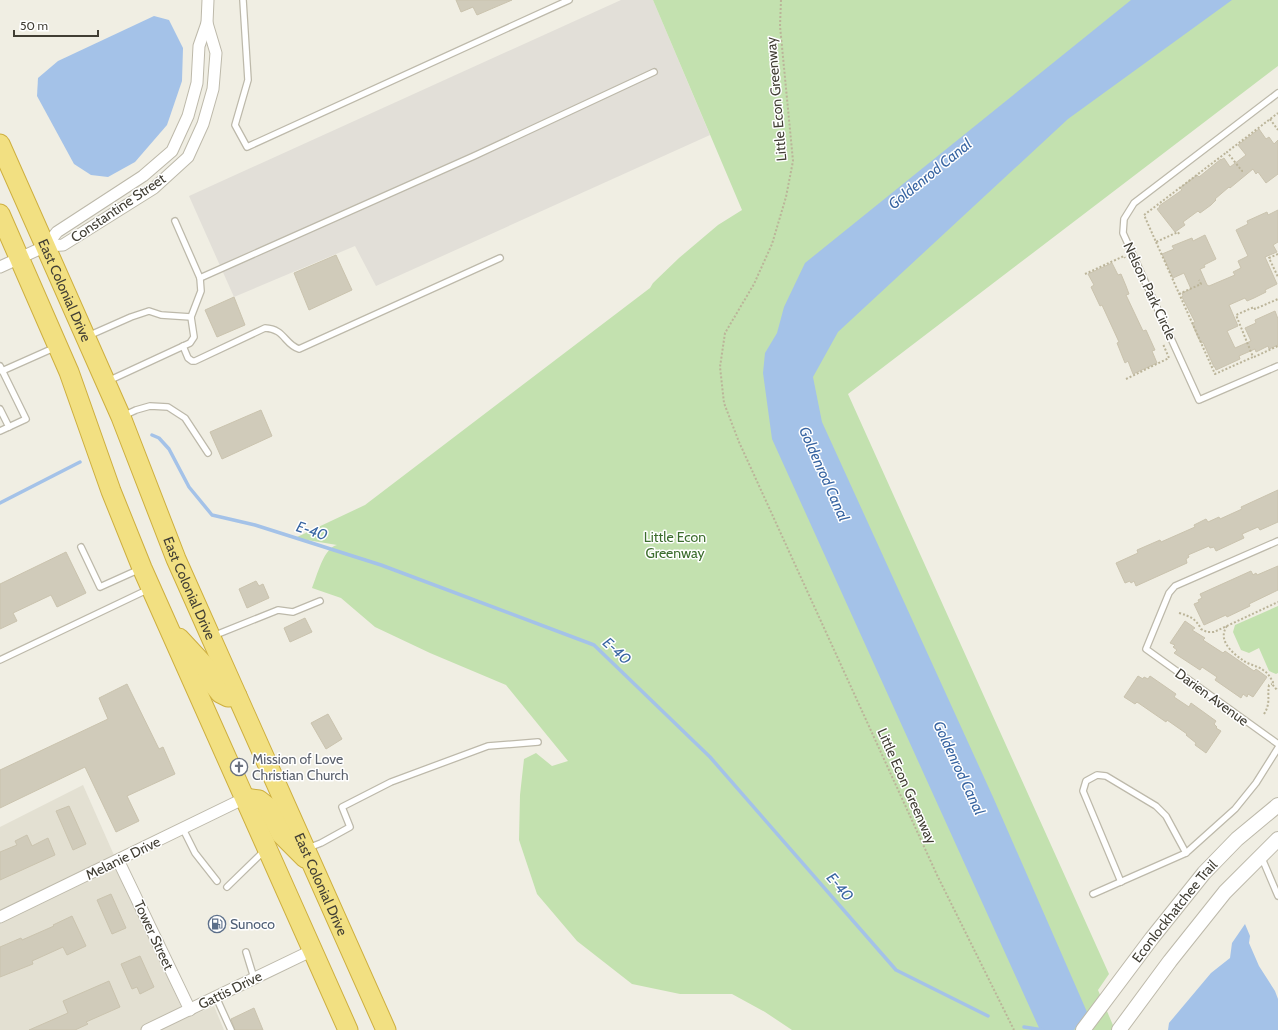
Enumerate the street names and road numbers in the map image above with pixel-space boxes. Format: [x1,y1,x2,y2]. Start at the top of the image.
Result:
street label: Little Econ Greenway [762,36,790,162]
street label: Constantine Street [67,169,169,246]
street label: East Colonial Drive [34,236,95,345]
street label: Nelson Park Circle [1119,239,1181,343]
street label: East Colonial Drive [159,534,220,643]
street label: Darien Avenue [1172,664,1252,730]
street label: Little Econ Greenway [873,725,941,847]
street label: East Colonial Drive [290,830,352,938]
street label: Melanie Drive [83,832,163,884]
street label: Econlockhatchee Trail [1128,855,1221,966]
street label: Tower Street [130,897,178,973]
street label: Gattis Drive [195,967,265,1013]

